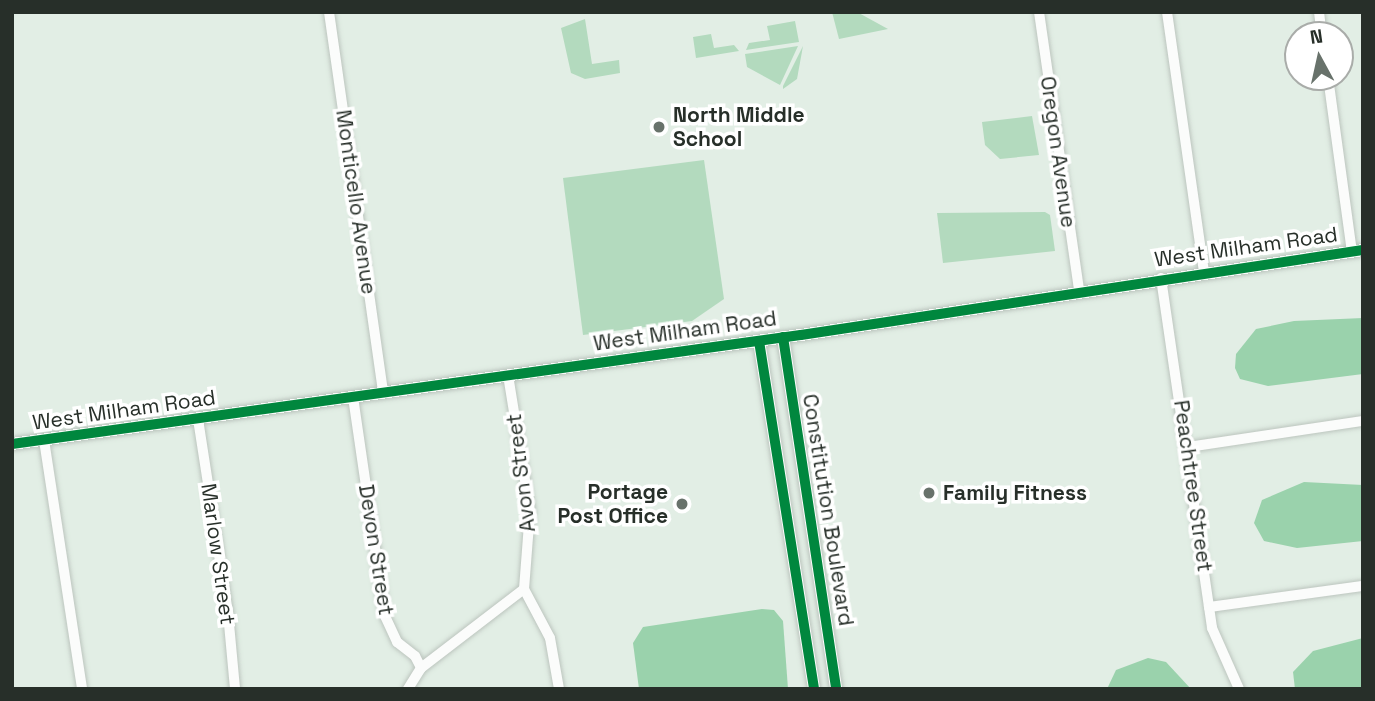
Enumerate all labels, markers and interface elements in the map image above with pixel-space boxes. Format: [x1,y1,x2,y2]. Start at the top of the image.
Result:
north arrow [1284,21,1354,91]
text: N [1308,23,1324,50]
street label: Oregon Avenue [1035,75,1081,229]
place label: North Middle School [673,102,805,152]
street label: Monticello Avenue [331,108,381,296]
marker: North Middle School [651,119,667,135]
street label: West Milham Road [1153,222,1339,272]
street label: West Milham Road [592,306,778,356]
street label: West Milham Road [31,385,217,435]
street label: Constitution Boulevard [797,392,859,628]
street label: Peachtree Street [1168,398,1218,574]
street label: Avon Street [501,412,541,534]
place label: Portage Post Office [557,479,668,529]
place label: Family Fitness [943,480,1087,506]
street label: Marlow Street [196,482,240,626]
street label: Devon Street [353,483,399,617]
marker: Family Fitness [921,485,937,501]
marker: Portage Post Office [674,496,690,512]

